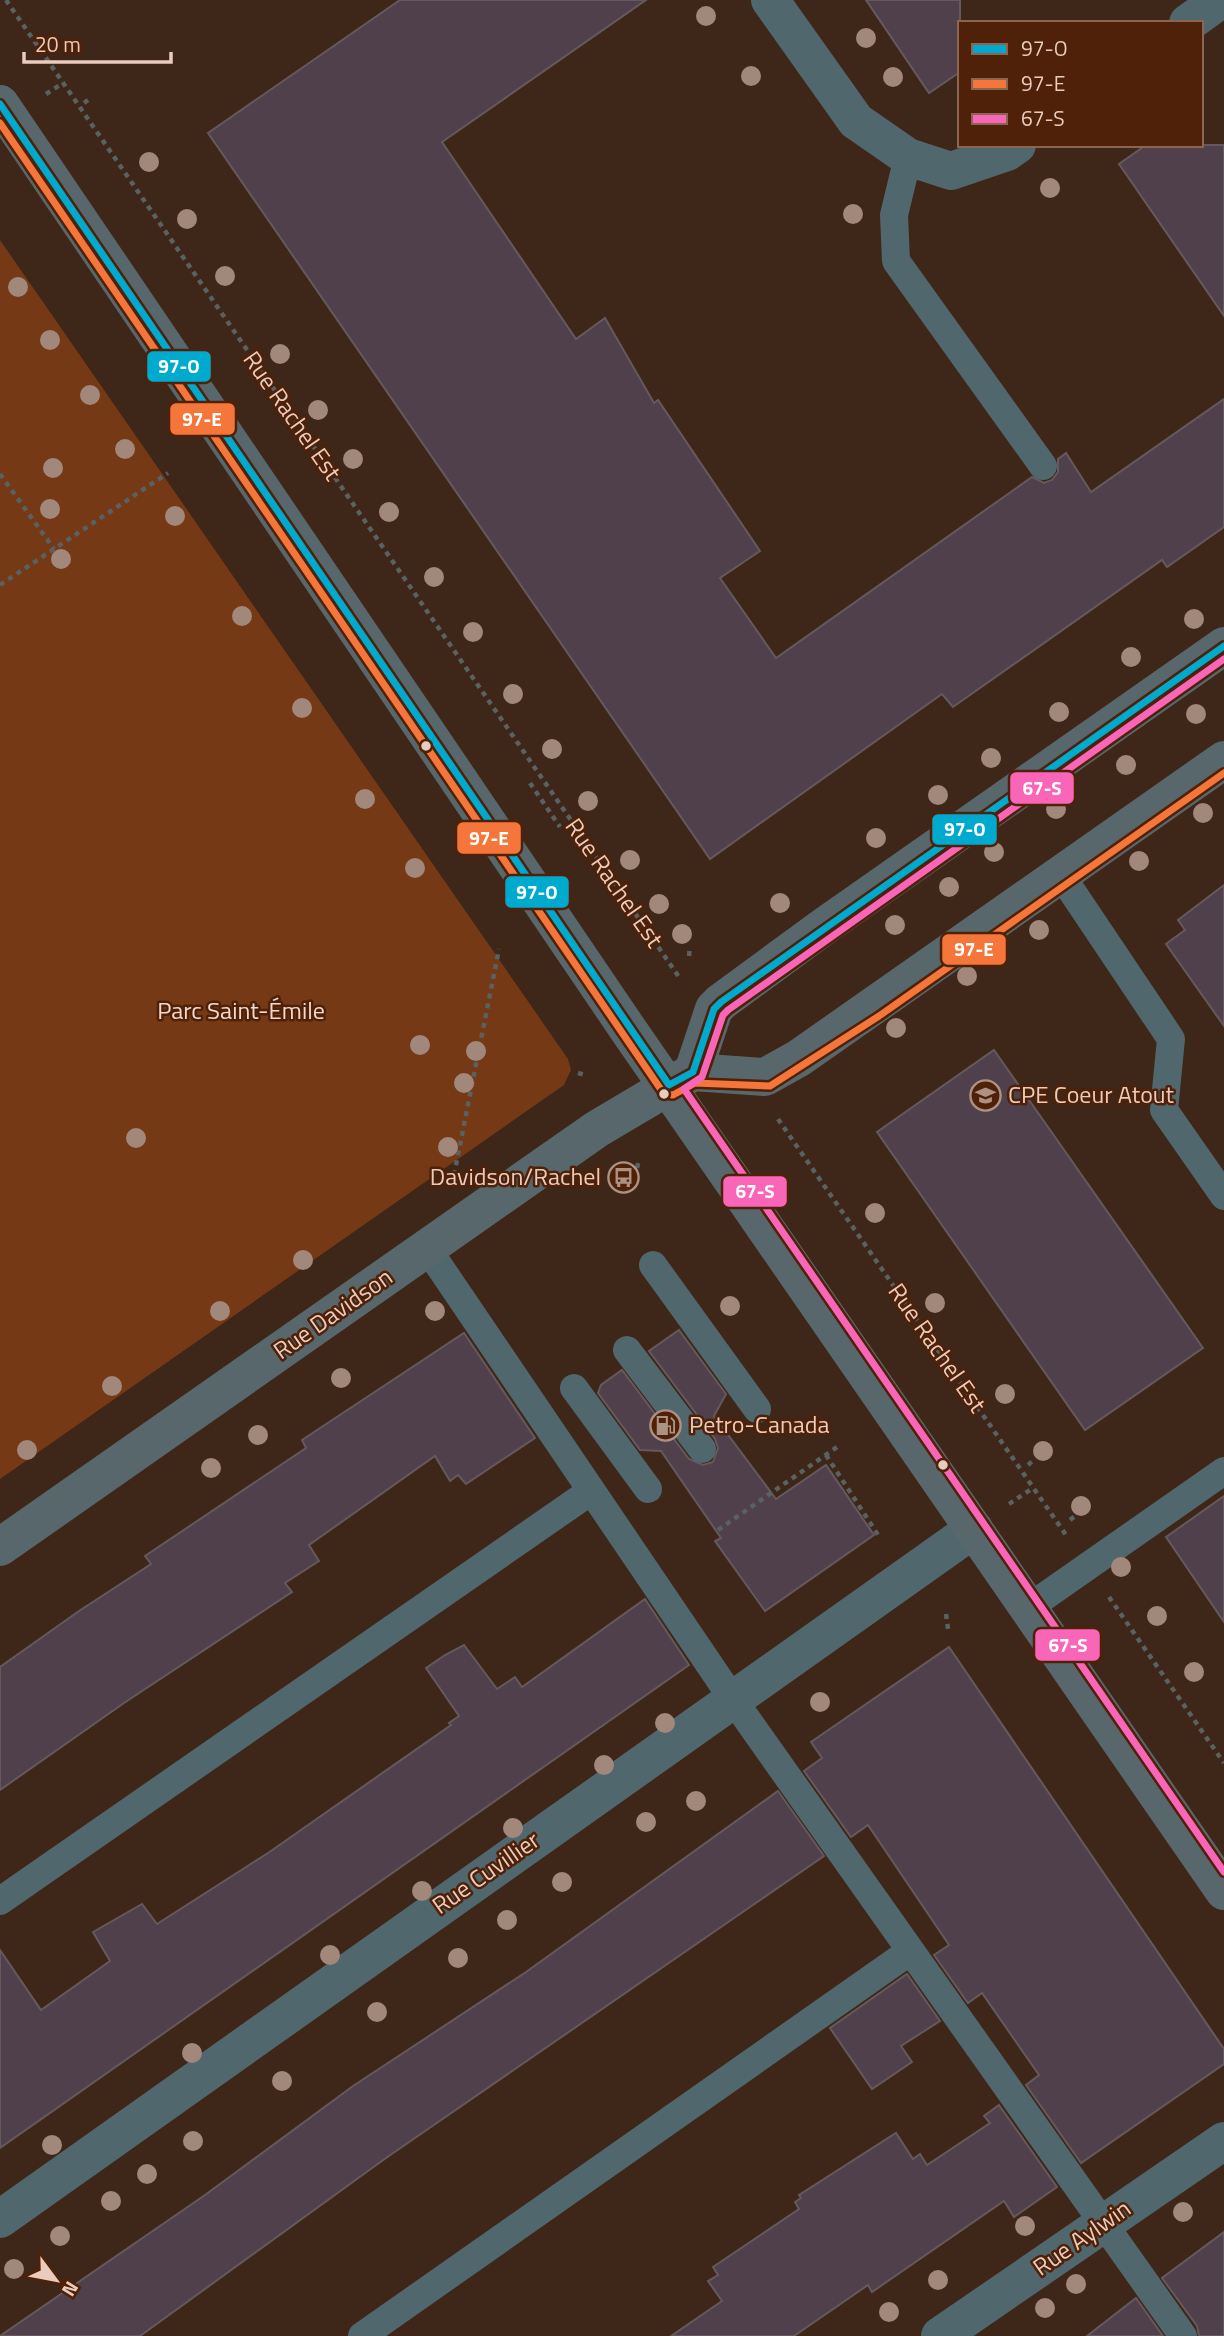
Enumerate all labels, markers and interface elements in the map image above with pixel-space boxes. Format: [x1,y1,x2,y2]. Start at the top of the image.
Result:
scale bar [24,21,172,65]
legend [958,21,1203,147]
text: 20 m [35,28,81,60]
text: 97-O [1021,32,1068,64]
text: 97-E [1021,67,1065,99]
text: 67-S [1021,102,1065,134]
street label: Rue Rachel Est [235,343,351,488]
line badge: 97-O [146,350,212,383]
text: 97-O [158,351,200,380]
line badge: 97-E [169,402,236,436]
text: 97-E [182,404,222,433]
unlabelled marker [419,739,433,753]
line badge: 67-S [1009,771,1075,805]
text: 67-S [1022,773,1062,802]
street label: Rue Rachel Est [557,810,673,955]
line badge: 97-O [931,813,998,846]
text: 97-O [944,814,986,843]
line badge: 97-E [456,821,522,855]
text: 97-E [469,823,509,852]
line badge: 97-O [504,875,570,909]
text: 97-O [516,877,558,906]
line badge: 97-E [941,933,1007,966]
text: 97-E [954,934,994,963]
park label: Parc Saint-Émile [157,992,325,1028]
place label: CPE Coeur Atout [1008,1076,1175,1112]
school or university icon: CPE Coeur Atout [968,1078,1002,1112]
unlabelled marker [657,1087,671,1101]
place label: Davidson/Rachel [430,1158,601,1194]
bus stop icon: Davidson/Rachel [607,1160,641,1194]
line badge: 67-S [722,1175,788,1208]
text: 67-S [735,1176,775,1205]
street label: Rue Davidson [265,1259,399,1368]
street label: Rue Rachel Est [880,1275,996,1420]
place label: Petro-Canada [689,1406,830,1442]
fuel station icon: Petro-Canada [649,1408,683,1442]
unlabelled marker [936,1458,950,1472]
line badge: 67-S [1034,1628,1101,1662]
text: 67-S [1048,1630,1088,1659]
street label: Rue Cuvillier [424,1822,547,1922]
street label: Rue Aylwin [1025,2190,1138,2284]
north arrow [21,2245,91,2315]
text: N [55,2276,87,2303]

